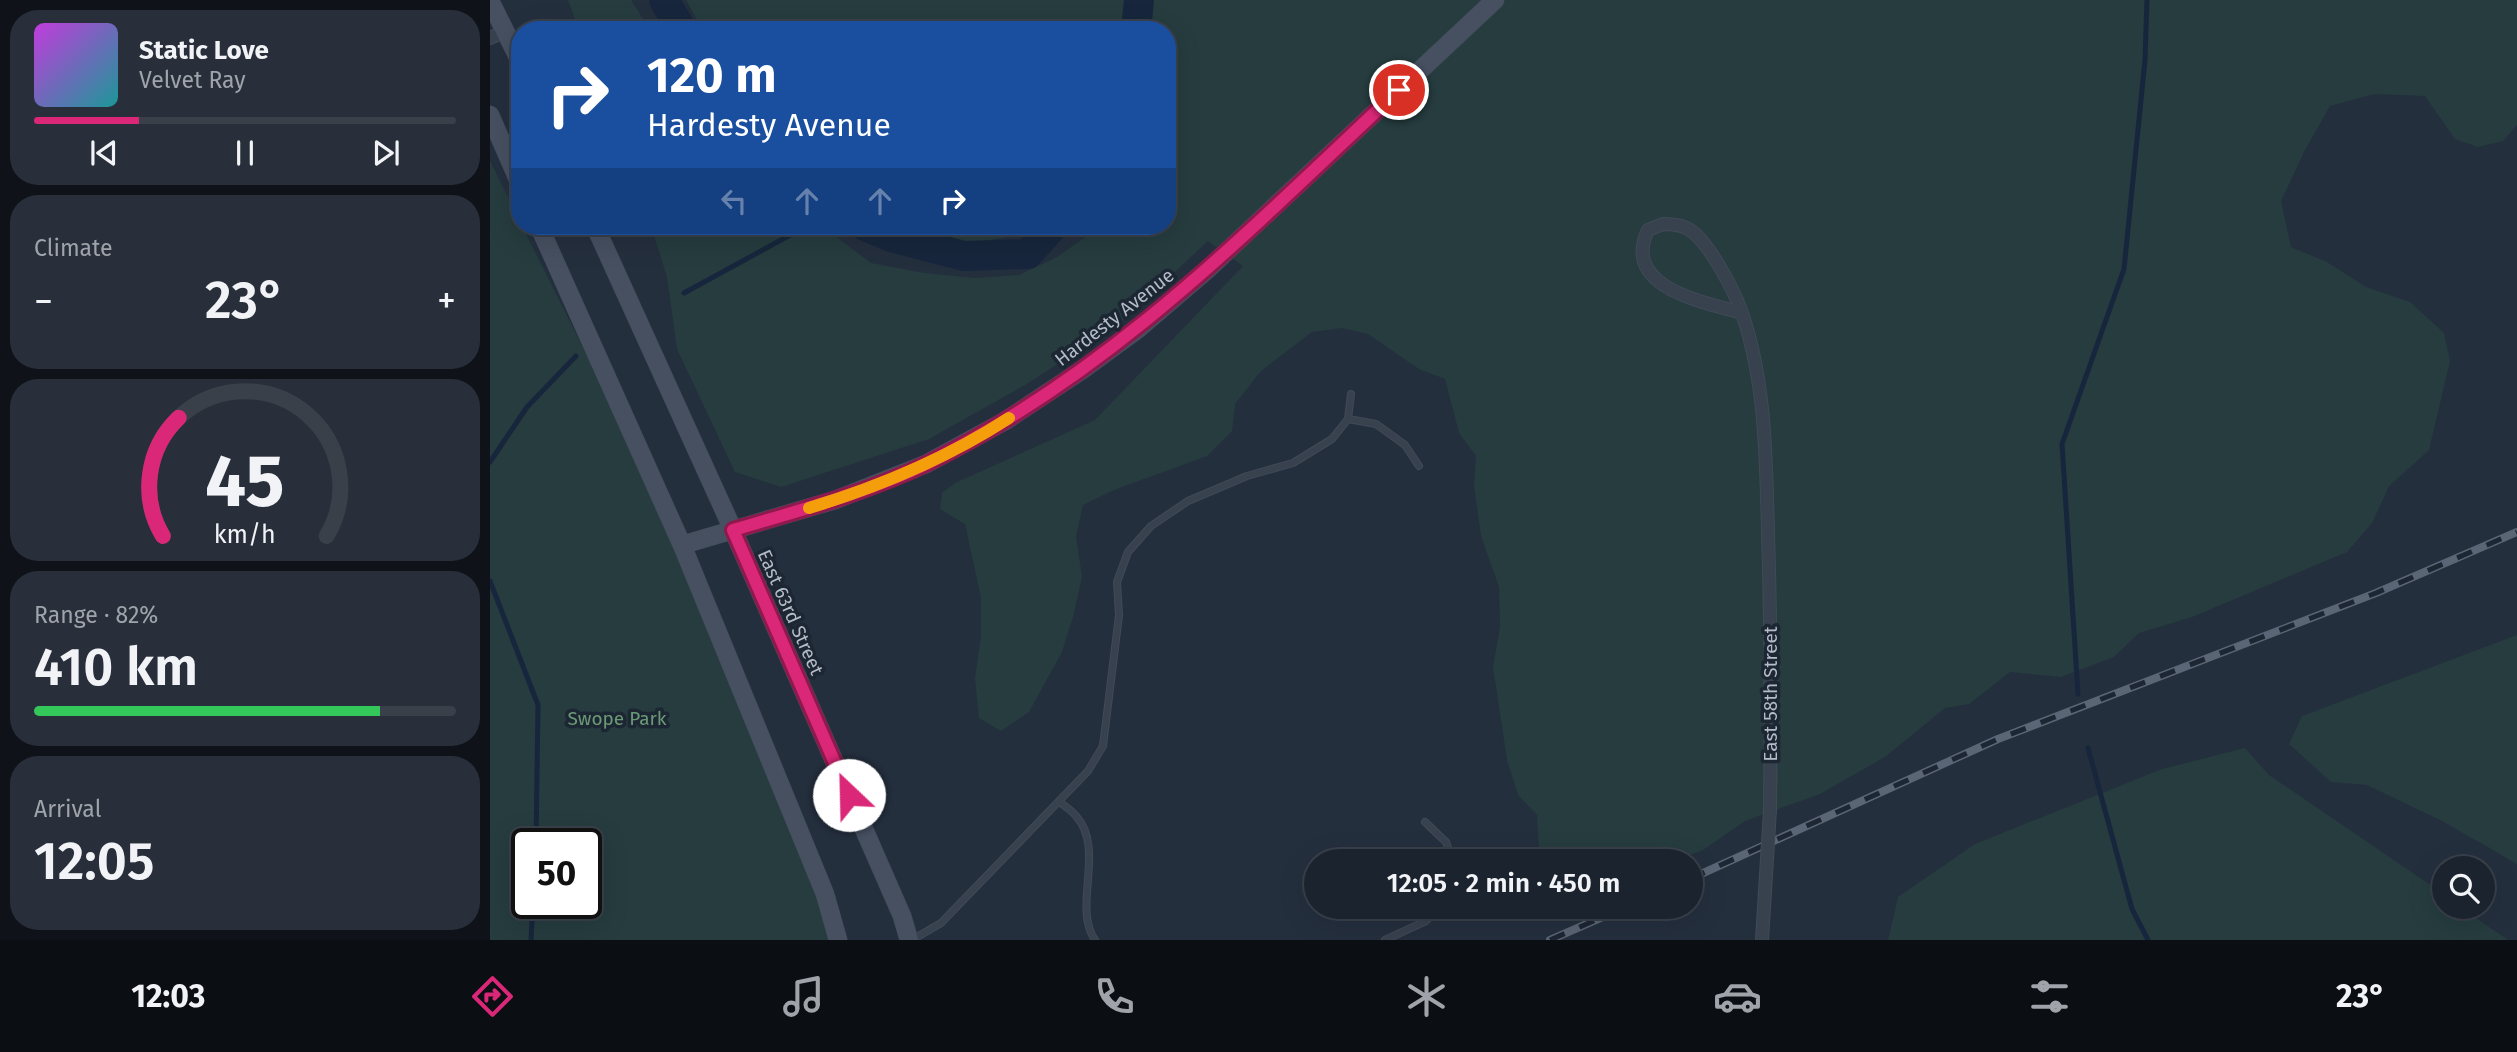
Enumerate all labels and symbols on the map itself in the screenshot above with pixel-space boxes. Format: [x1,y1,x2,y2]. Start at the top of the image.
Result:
pin [1369,60,1429,120]
street label: Hardesty Avenue [1050,264,1178,371]
street label: East 63rd Street [753,546,829,679]
street label: East 58th Street [1759,626,1782,762]
park label: Swope Park [567,707,667,730]
position arrow [812,758,886,832]
speed limit sign: 50 [511,828,602,919]

